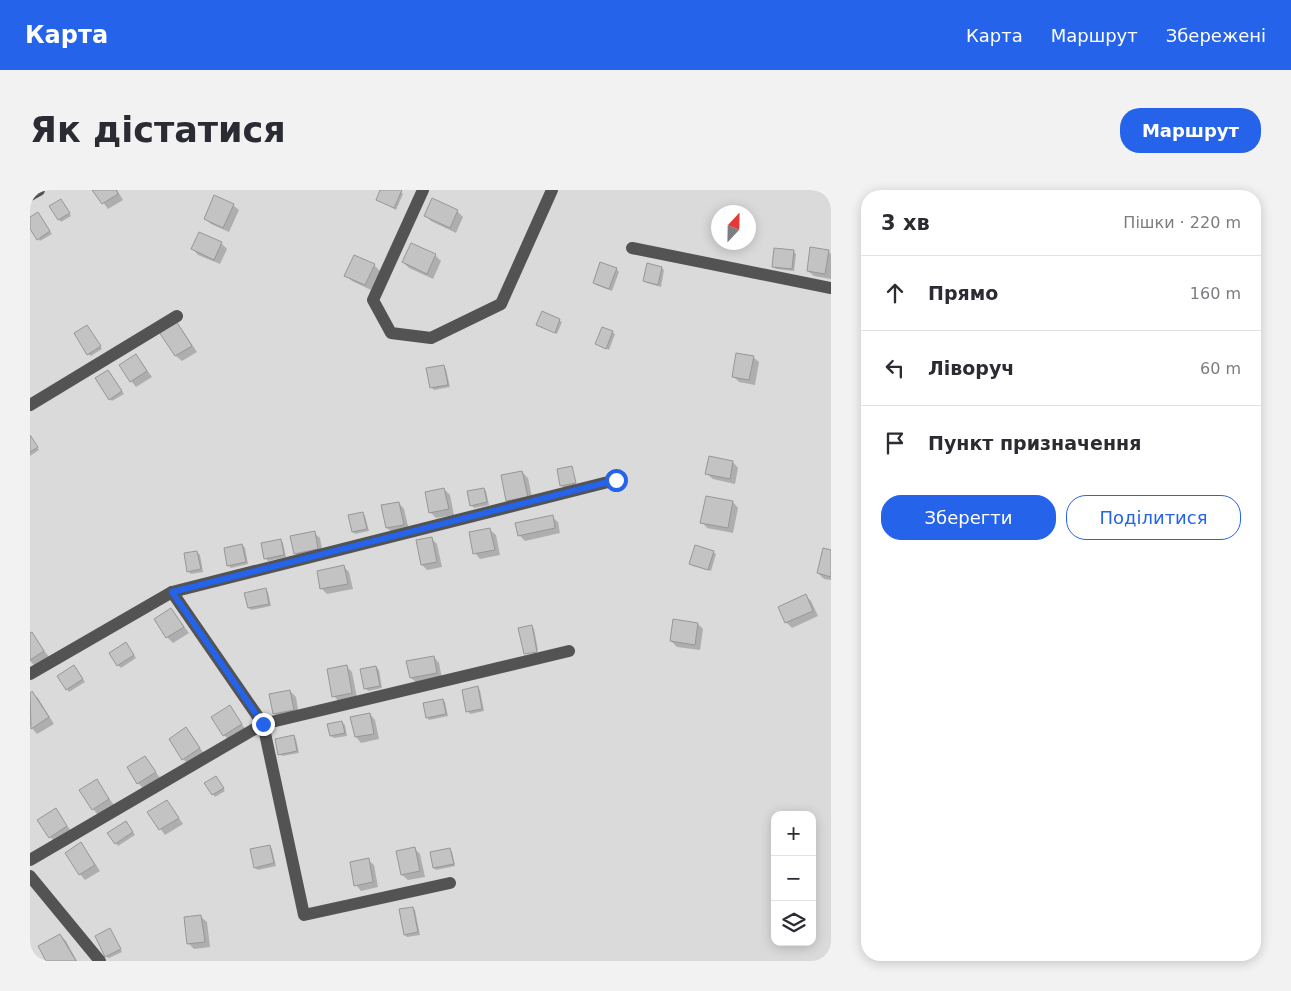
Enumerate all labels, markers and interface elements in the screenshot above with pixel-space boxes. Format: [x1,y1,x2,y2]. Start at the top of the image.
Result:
text: Карта [25,21,108,49]
text: Карта [966,25,1023,46]
text: Маршрут [1051,25,1138,46]
text: Збережені [1166,25,1266,46]
button: Маршрут [1120,108,1261,153]
text: Як дістатися [30,110,286,150]
north arrow [711,205,756,250]
text: 3 хв [881,211,930,235]
text: Пішки · 220 m [1123,213,1241,232]
icon: ahead [881,279,909,307]
text: Прямо [928,282,998,304]
text: 160 m [1190,284,1241,303]
icon: left [881,354,909,382]
text: Ліворуч [928,357,1014,379]
text: 60 m [1200,359,1241,378]
icon: arrive [881,429,909,457]
text: Пункт призначення [928,432,1141,454]
route start [605,469,628,492]
button: Зберегти [881,495,1056,540]
button: Поділитися [1066,495,1241,540]
route end [252,713,275,736]
map controls [771,811,816,946]
button: + [771,811,816,856]
button: − [771,856,816,901]
button: layers [771,901,816,946]

